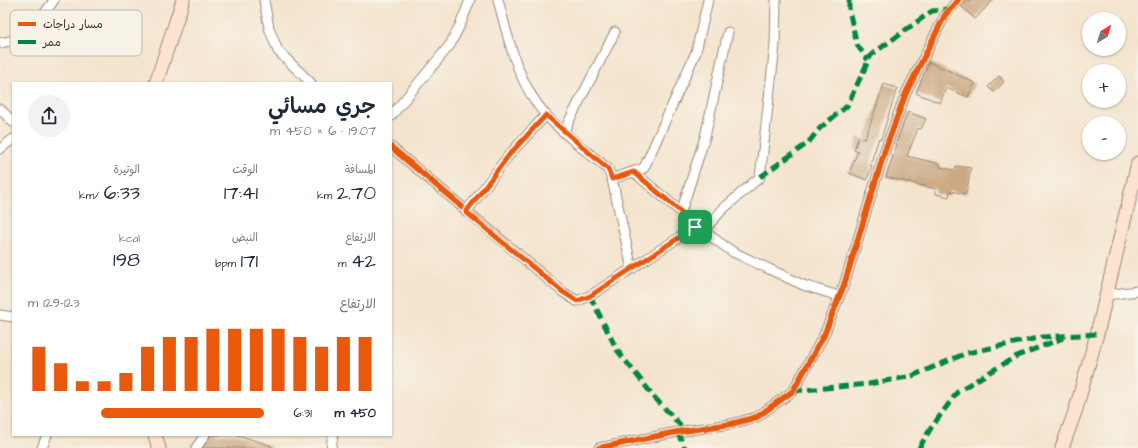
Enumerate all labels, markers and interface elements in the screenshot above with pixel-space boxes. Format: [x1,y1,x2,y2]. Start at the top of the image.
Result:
legend [10,10,142,56]
north arrow [1082,12,1126,56]
map controls [1082,12,1126,160]
text: مسار دراجات [43,17,103,32]
text: ممر [42,35,61,50]
button: + [1082,64,1126,108]
text: جري مسائي [268,91,376,122]
button: share [28,95,70,137]
button: − [1082,116,1126,160]
text: 19:07 · 6 × 450 m [270,122,376,140]
text: الوتيرة [113,162,140,177]
text: الوقت [232,162,258,177]
text: المسافة [345,162,376,177]
text: 6:33 [104,179,140,207]
text: 17:41 [224,179,258,207]
text: 2.70 [337,179,376,207]
text: /km [79,188,104,203]
text: km [317,188,337,203]
pin [678,210,712,244]
icon: arrive [684,216,706,238]
text: النبض [232,230,258,245]
text: الارتفاع [345,230,376,245]
text: kcal [119,231,140,246]
text: 198 [113,246,140,274]
text: 171 [241,247,258,275]
text: 42 [351,247,376,275]
text: bpm [215,256,241,271]
text: m [338,256,351,271]
text: 123–129 m [28,294,80,312]
text: الارتفاع [340,295,376,313]
text: 6:31 [293,404,312,422]
text: 450 m [334,404,376,422]

